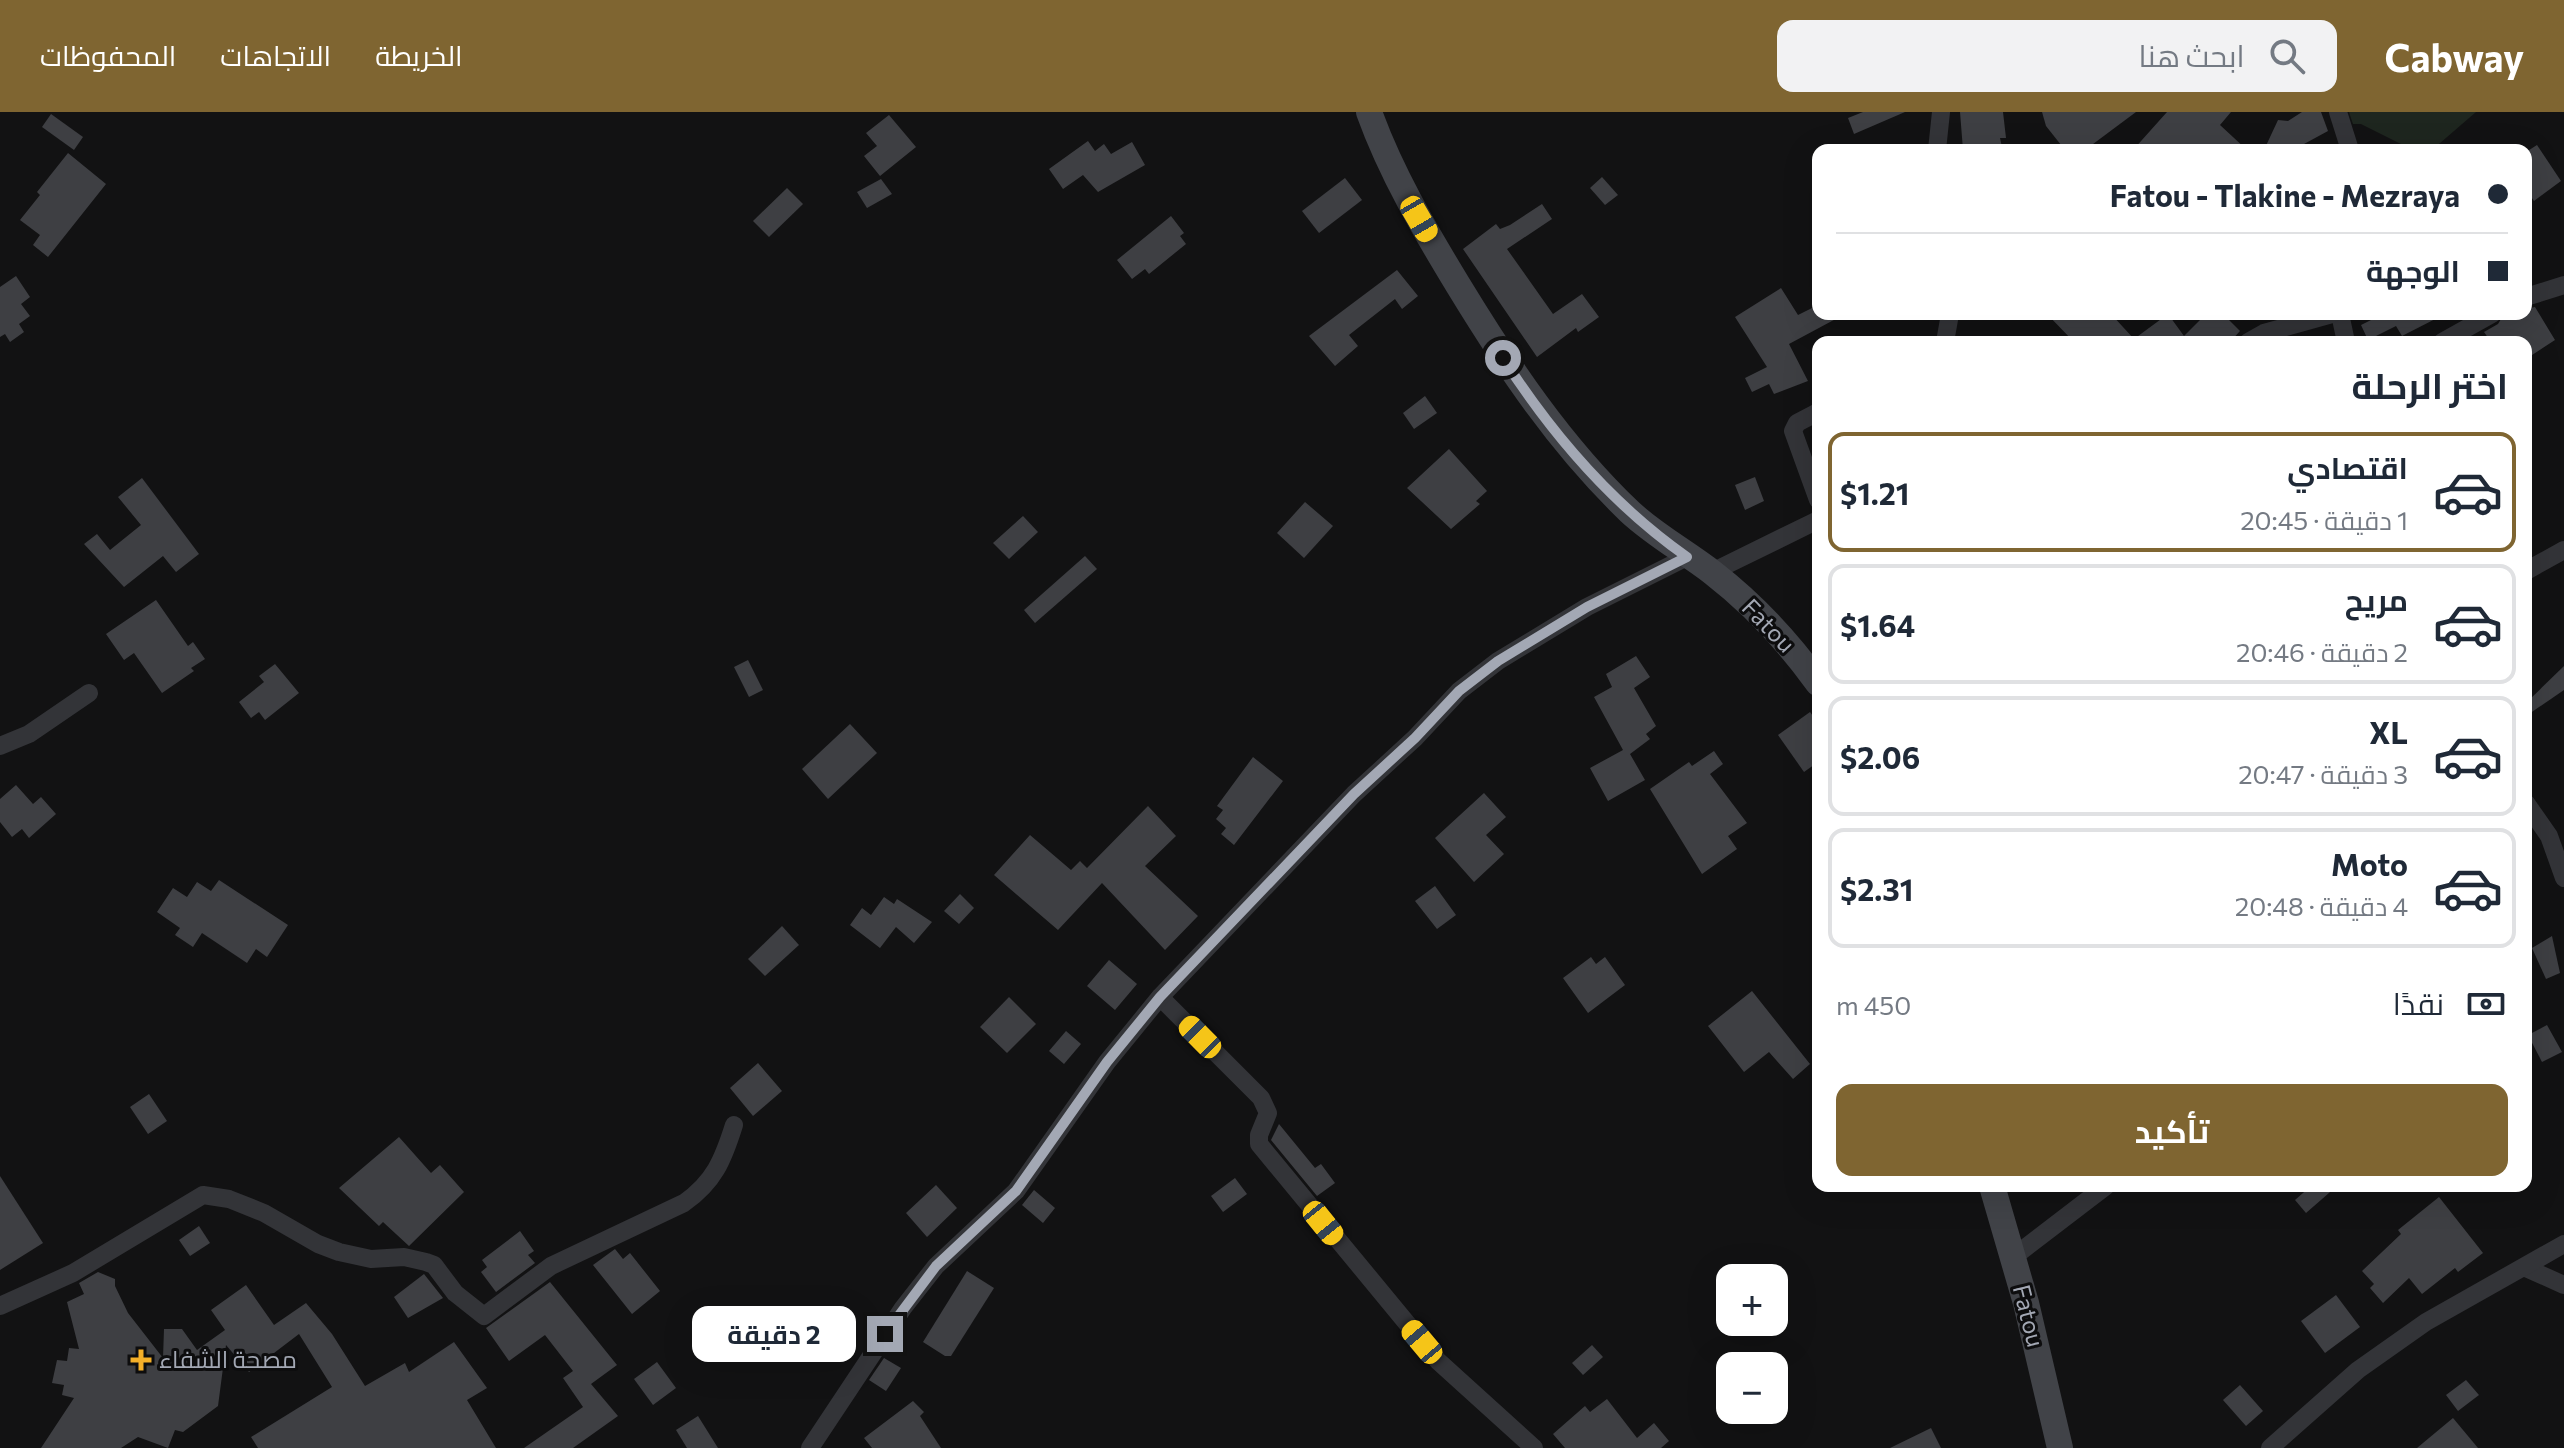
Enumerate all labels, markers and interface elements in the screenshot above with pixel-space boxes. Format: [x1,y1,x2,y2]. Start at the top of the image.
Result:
search box [1777,20,2337,92]
text: Cabway [2385,33,2524,80]
icon: search [2265,34,2309,78]
text: ابحث هنا [2139,36,2245,73]
text: المحفوظات [40,38,176,72]
text: الاتجاهات [220,38,331,72]
text: الخريطة [375,38,463,72]
text: Fatou - Tlakine - Mezraya [2110,176,2460,213]
car [1397,192,1441,246]
text: الوجهة [2366,251,2460,288]
route start [1485,340,1521,376]
text: اختر الرحلة [2352,362,2508,406]
text: اقتصادي [2287,448,2408,485]
icon: car [2432,456,2504,528]
text: $1.21 [1840,474,1909,511]
text: 1 دقيقة · 20:45 [2240,504,2408,535]
text: مريح [2345,580,2408,617]
icon: car [2432,588,2504,660]
street label: Fatou [1737,592,1801,658]
text: $1.64 [1840,606,1915,643]
text: 2 دقيقة · 20:46 [2236,636,2408,667]
text: XL [2369,713,2408,750]
icon: car [2432,720,2504,792]
text: $2.06 [1840,738,1920,775]
text: 3 دقيقة · 20:47 [2238,758,2408,789]
text: Moto [2331,845,2408,882]
icon: car [2432,852,2504,924]
text: $2.31 [1840,870,1913,907]
text: 4 دقيقة · 20:48 [2235,890,2408,921]
icon: cash [2464,982,2508,1026]
text: نقدًا [2393,984,2444,1021]
text: 450 m [1836,989,1911,1020]
car [1175,1012,1225,1062]
button: تأكيد [1836,1084,2508,1176]
car [1299,1197,1347,1249]
map controls [1716,1264,1788,1424]
button: + [1716,1264,1788,1336]
street label: Fatou [2008,1281,2051,1350]
callout: 2 دقيقة [693,1306,857,1362]
route end [867,1316,903,1352]
car [1397,1316,1447,1368]
text: 2 دقيقة [727,1318,821,1349]
place label: مصحة الشفاء [159,1344,297,1373]
marker: مصحة الشفاء [130,1349,152,1371]
button: − [1716,1352,1788,1424]

